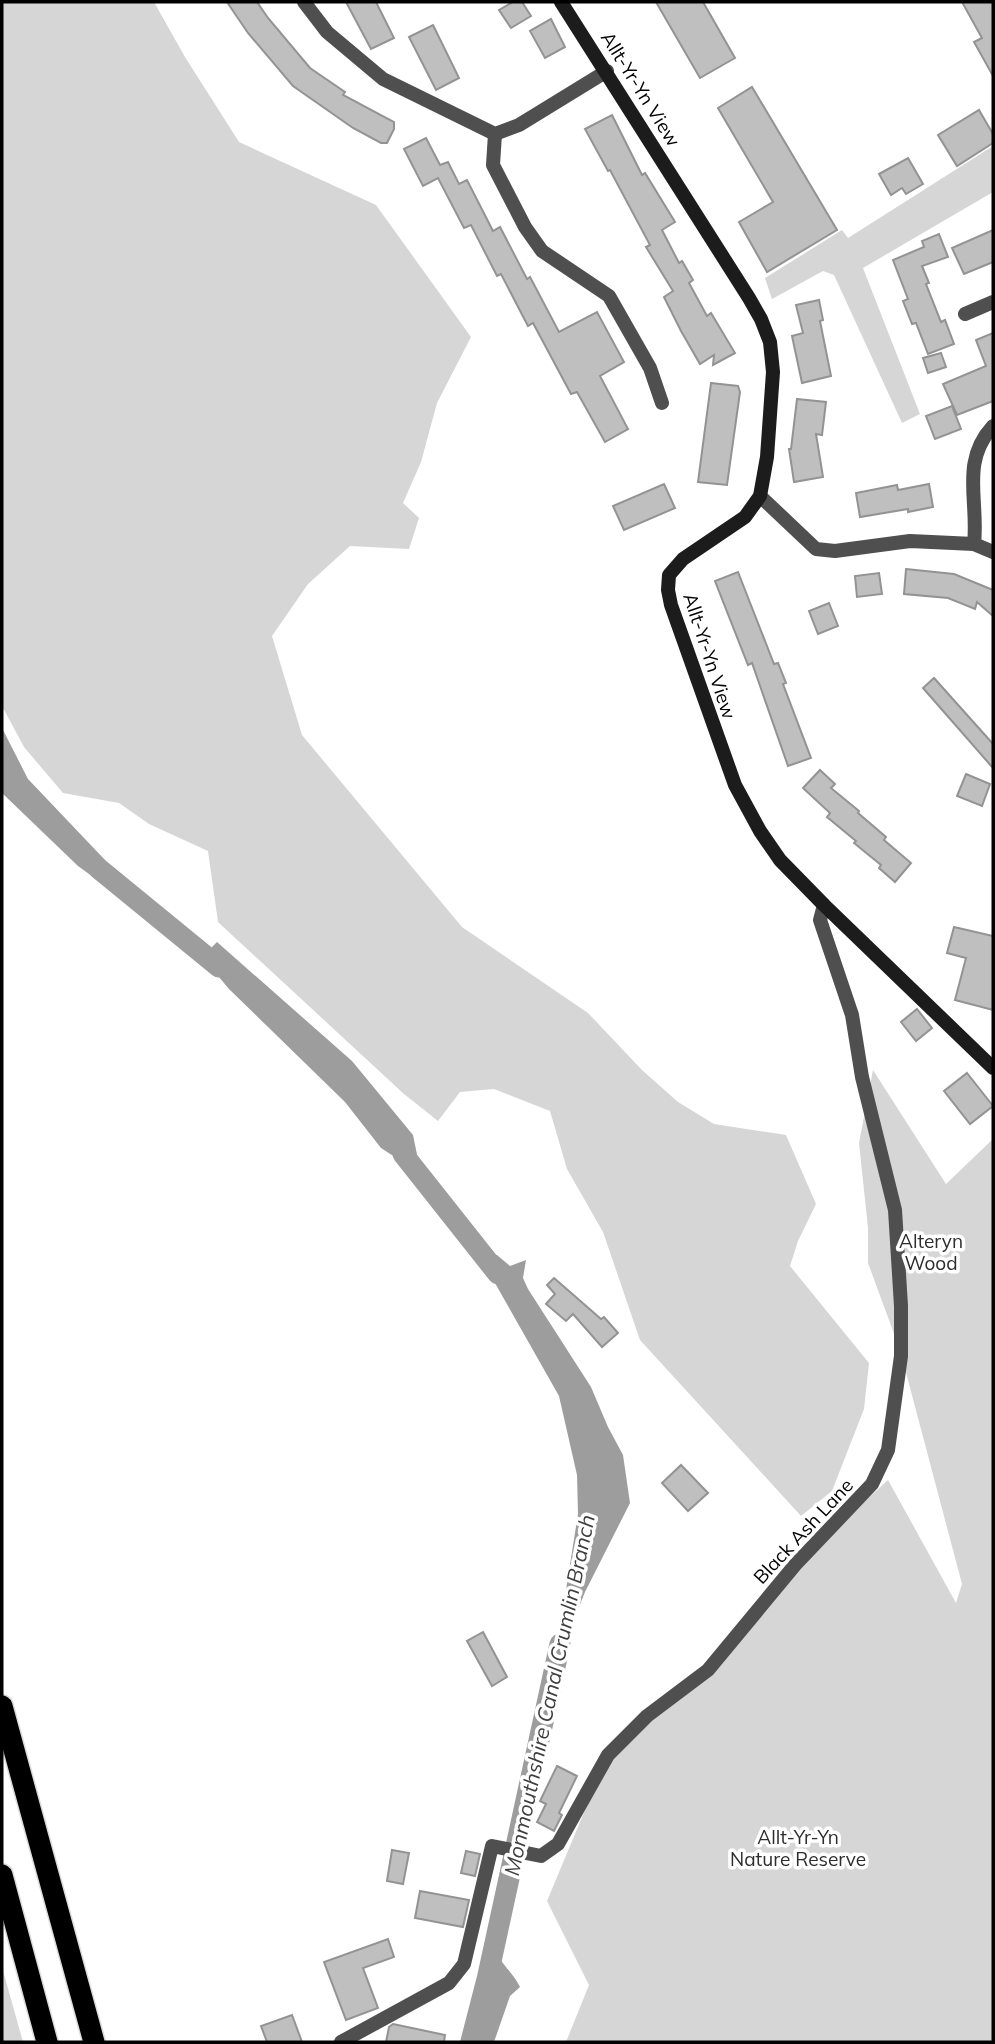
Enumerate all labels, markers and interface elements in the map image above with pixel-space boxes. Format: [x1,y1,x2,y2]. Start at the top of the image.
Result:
street label: Allt-Yr-Yn View [596,27,686,151]
street label: Allt-Yr-Yn View [678,590,742,722]
park label: Alteryn Wood [899,1229,963,1275]
street label: Black Ash Lane [748,1473,858,1589]
water label: Monmouthshire Canal Crumlin Branch [498,1512,600,1878]
park label: Allt-Yr-Yn Nature Reserve [730,1825,866,1871]

